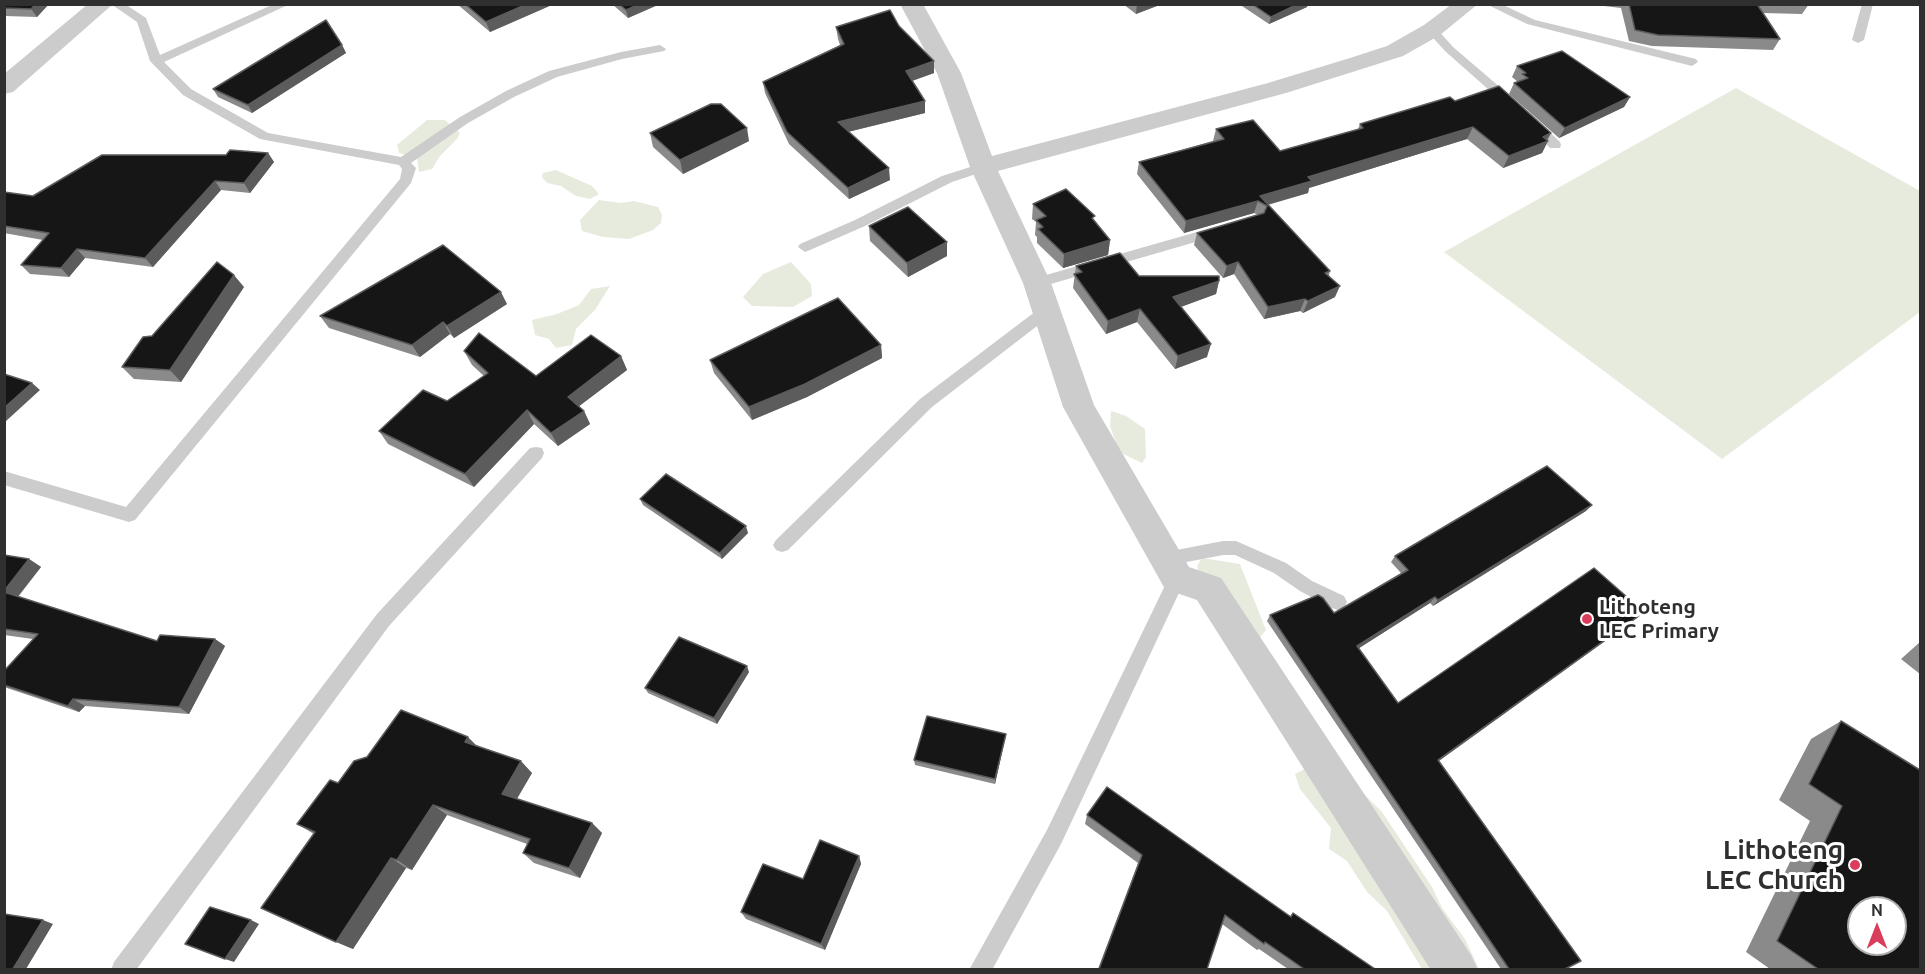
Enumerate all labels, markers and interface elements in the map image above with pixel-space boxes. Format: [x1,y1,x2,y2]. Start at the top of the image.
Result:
place label: Lithoteng LEC Primary [1599,594,1719,644]
marker: Lithoteng LEC Primary [1580,612,1594,626]
place label: Lithoteng LEC Church [1705,834,1843,896]
marker: Lithoteng LEC Church [1848,858,1862,872]
north arrow [1847,896,1907,956]
text: N [1871,901,1883,919]

